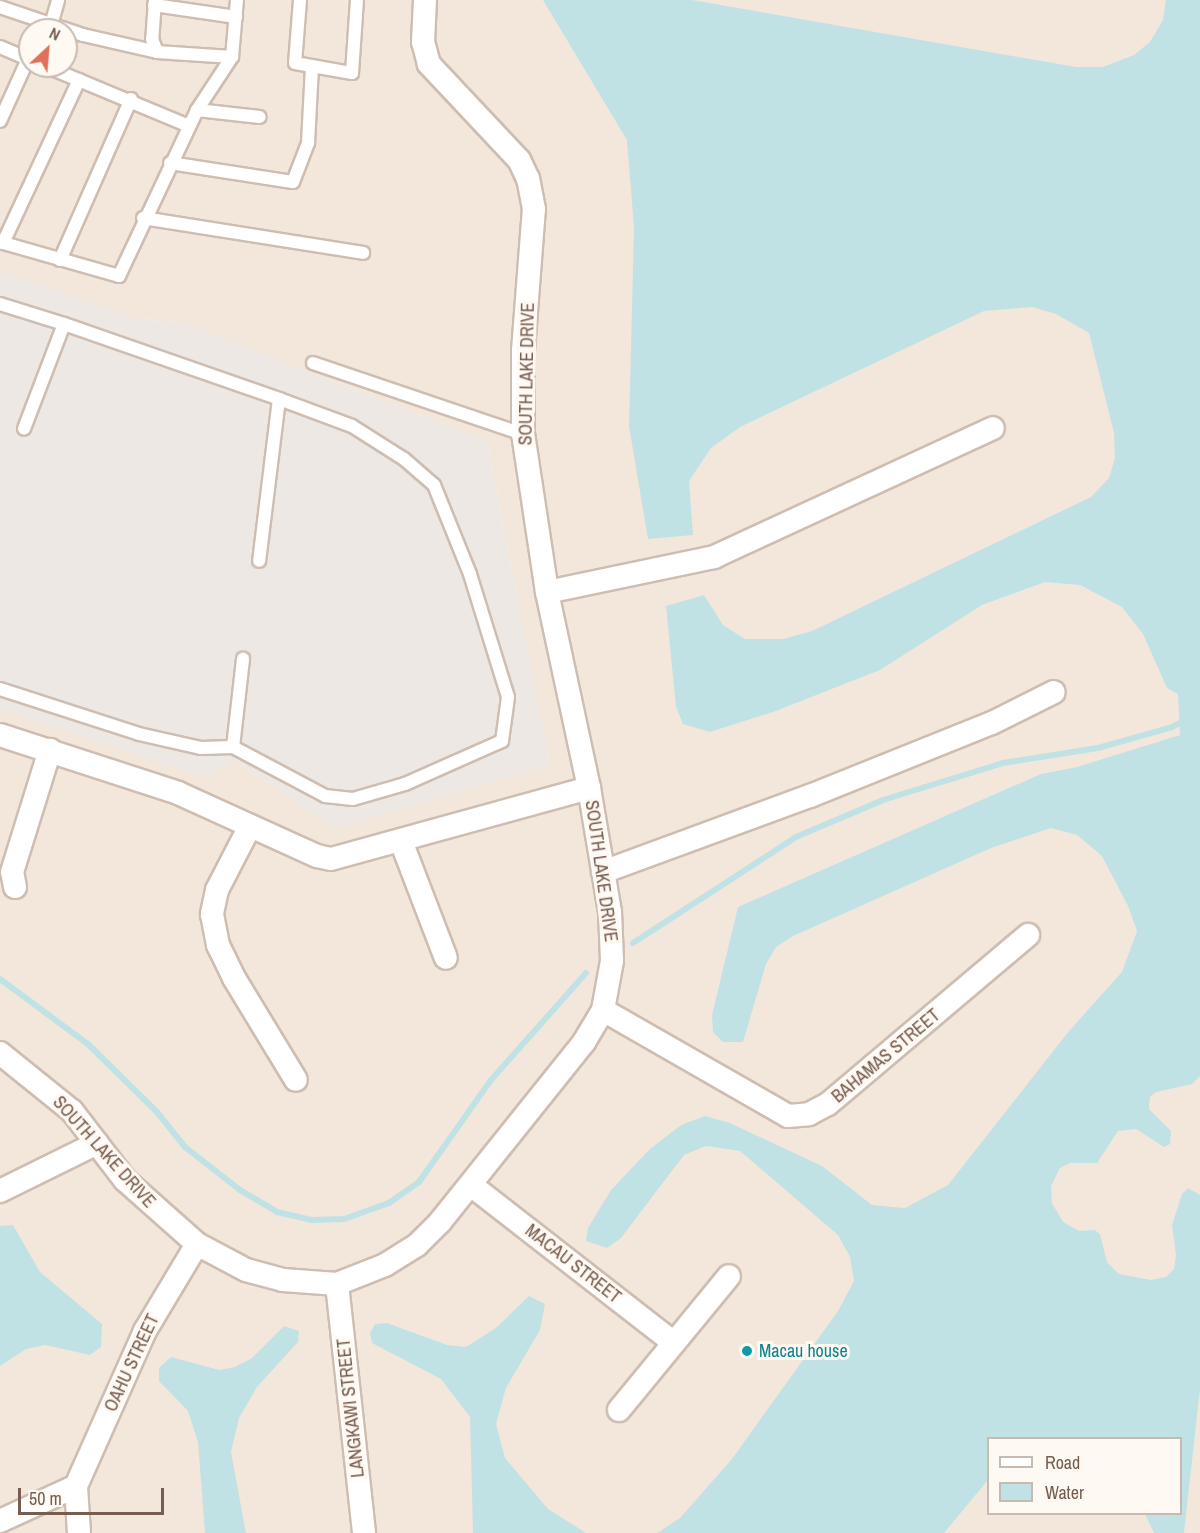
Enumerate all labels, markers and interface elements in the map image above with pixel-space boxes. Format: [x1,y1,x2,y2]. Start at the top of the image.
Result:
north arrow [18,18,78,78]
text: N [46,22,64,46]
street label: SOUTH LAKE DRIVE [515,302,539,446]
street label: SOUTH LAKE DRIVE [580,799,622,943]
street label: BAHAMAS STREET [828,1004,944,1108]
street label: SOUTH LAKE DRIVE [48,1092,160,1212]
street label: MACAU STREET [521,1220,625,1308]
street label: OAHU STREET [100,1311,164,1415]
street label: LANGKAWI STREET [333,1337,369,1479]
place label: Macau house [759,1340,848,1362]
marker: Macau house [740,1344,754,1358]
legend [987,1437,1182,1515]
text: Road [1045,1450,1080,1475]
scale bar [21,1476,166,1514]
text: Water [1045,1480,1084,1505]
text: 50 m [29,1486,62,1511]

